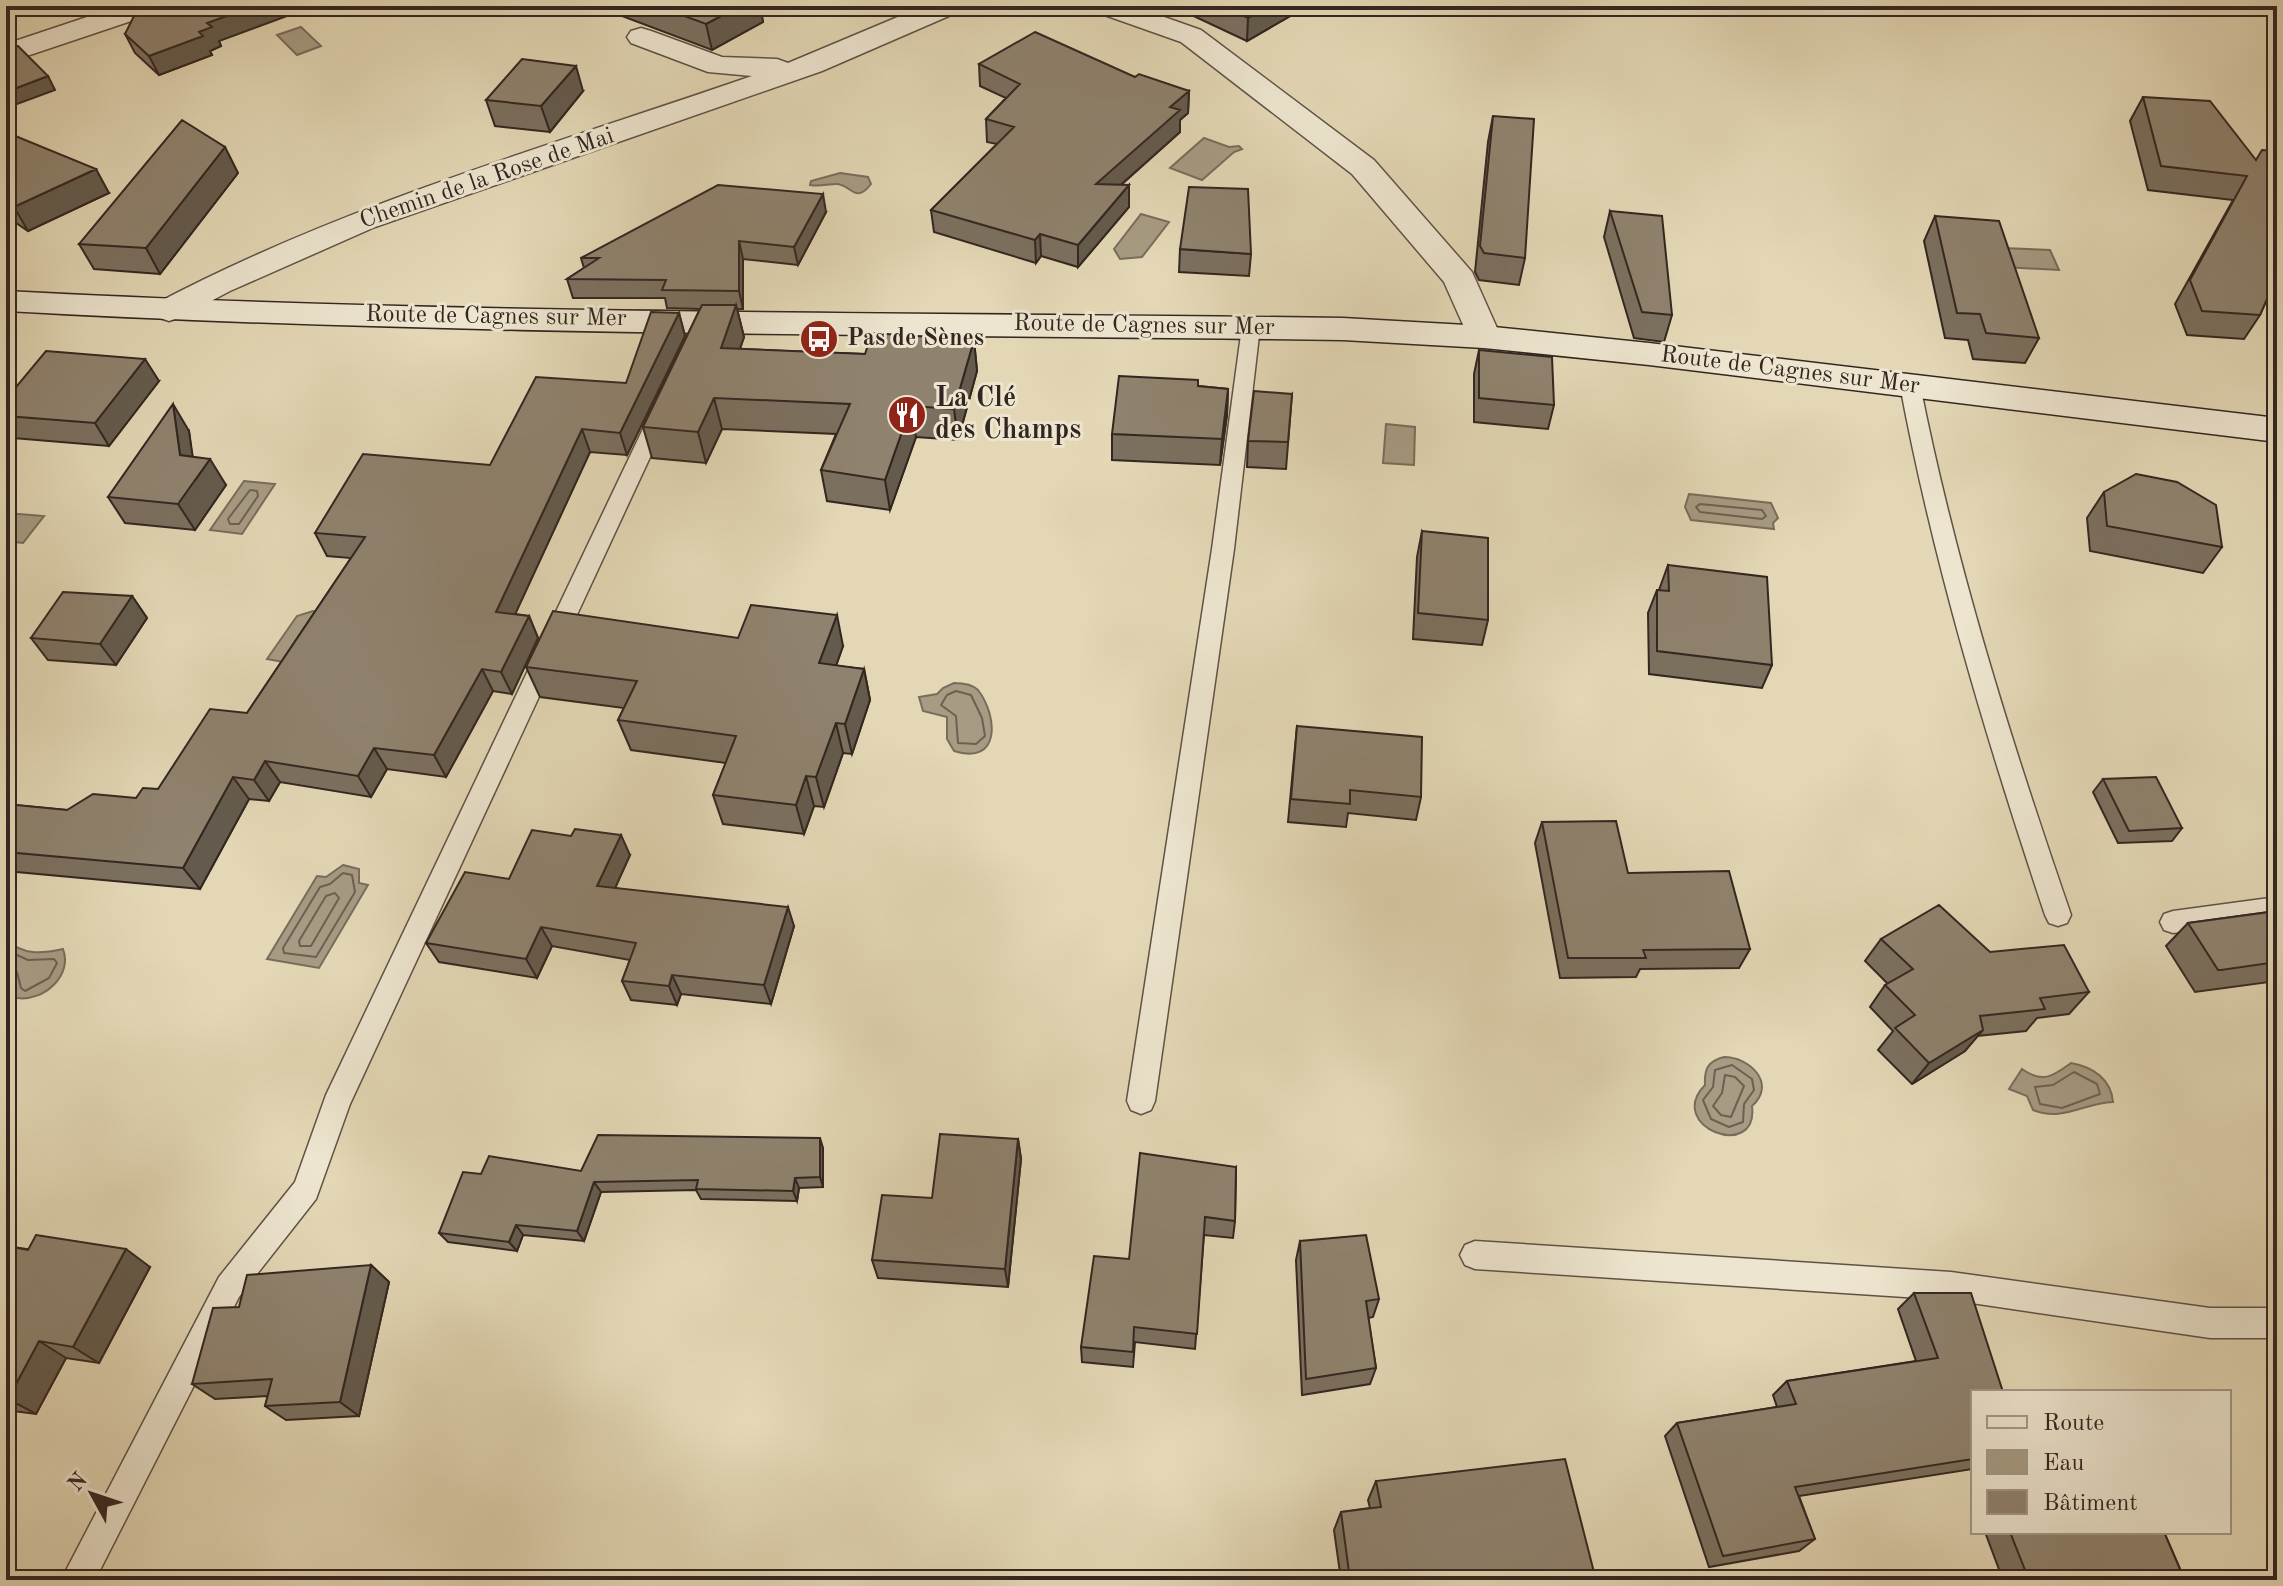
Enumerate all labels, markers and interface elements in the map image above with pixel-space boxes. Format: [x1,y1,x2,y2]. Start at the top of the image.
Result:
street label: Chemin de la Rose de Mai [357,124,617,234]
street label: Route de Cagnes sur Mer [365,303,627,331]
street label: Route de Cagnes sur Mer [1013,312,1275,340]
bus stop icon: Pas de Sènes [798,318,840,360]
place label: Pas de Sènes [847,327,984,351]
street label: Route de Cagnes sur Mer [1659,343,1921,399]
place label: La Clé des Champs [935,385,1081,445]
restaurant icon: La Clé des Champs [886,394,928,436]
legend [1971,1390,2231,1534]
text: Route [2043,1412,2104,1436]
text: Eau [2043,1452,2084,1476]
north arrow [52,1454,132,1534]
text: N [64,1469,92,1496]
text: Bâtiment [2043,1492,2138,1516]

